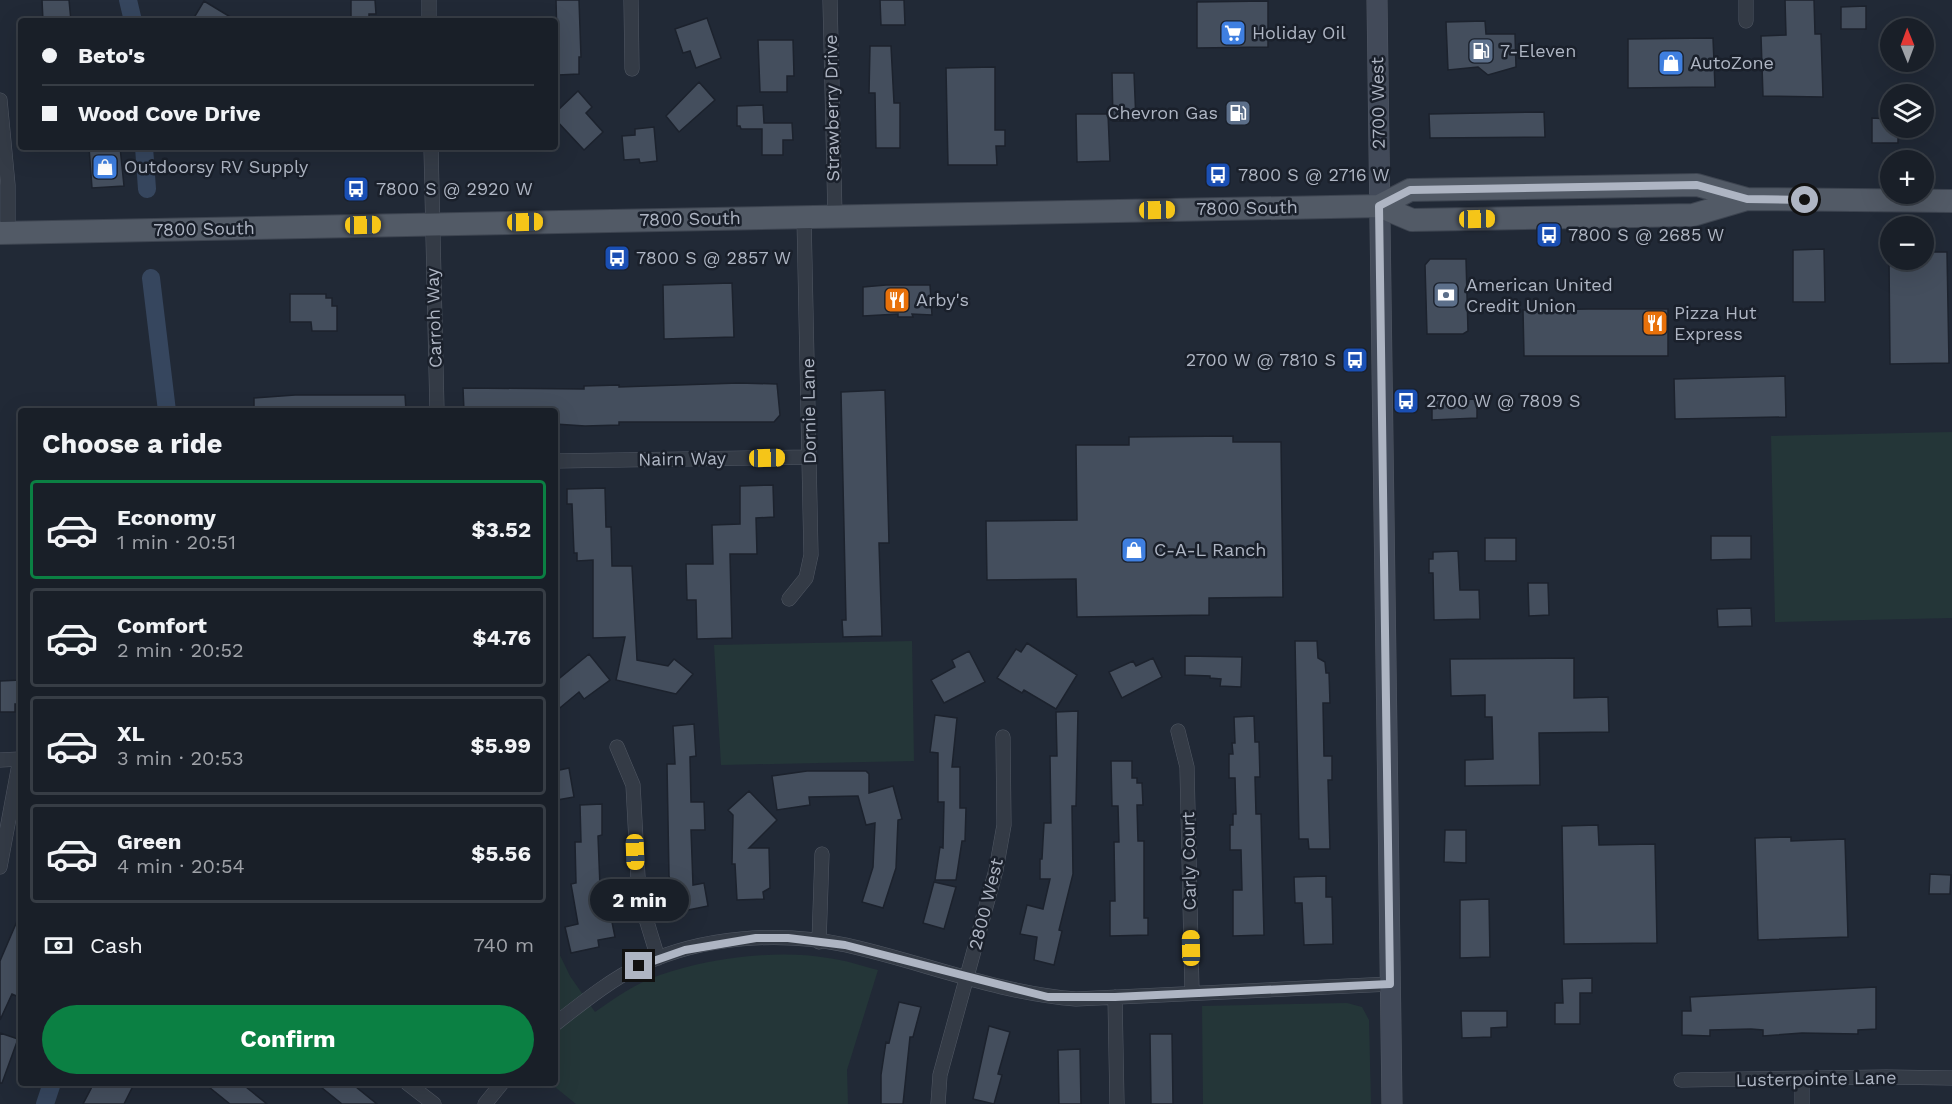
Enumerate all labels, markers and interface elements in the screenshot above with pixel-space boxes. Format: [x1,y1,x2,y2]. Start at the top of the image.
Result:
supermarket icon: Holiday Oil [1218,18,1248,48]
north arrow [1880,18,1934,72]
map controls [1880,18,1934,270]
place label: Holiday Oil [1252,22,1346,43]
street label: Strawberry Drive [820,34,843,182]
fuel station icon: 7-Eleven [1466,36,1496,66]
place label: 7-Eleven [1500,40,1576,61]
text: Beto's [78,43,145,68]
shop icon: AutoZone [1656,48,1686,78]
place label: AutoZone [1690,52,1774,73]
street label: 2700 West [1366,56,1389,149]
button: layers [1880,84,1934,138]
fuel station icon: Chevron Gas [1223,98,1253,128]
text: Wood Cove Drive [78,101,261,126]
place label: Chevron Gas [1107,102,1218,123]
button: + [1880,150,1934,204]
shop icon: Outdoorsy RV Supply [90,152,120,182]
place label: Outdoorsy RV Supply [124,156,309,177]
bus stop icon: 7800 S @ 2716 W [1203,160,1233,190]
place label: 7800 S @ 2716 W [1238,164,1390,185]
bus stop icon: 7800 S @ 2920 W [341,174,371,204]
place label: 7800 S @ 2920 W [376,178,533,199]
route start [1791,186,1818,213]
street label: 7800 South [1196,196,1298,219]
car [1139,201,1175,219]
street label: 7800 South [639,207,741,230]
car [1459,210,1495,228]
car [507,213,543,231]
car [345,216,381,234]
button: − [1880,216,1934,270]
street label: 7800 South [153,217,255,240]
bus stop icon: 7800 S @ 2685 W [1534,220,1564,250]
place label: 7800 S @ 2685 W [1568,224,1724,245]
bus stop icon: 7800 S @ 2857 W [602,243,632,273]
place label: 7800 S @ 2857 W [636,247,791,268]
street label: Carroh Way [421,267,446,368]
place label: American United Credit Union [1466,274,1613,316]
bank icon: American United Credit Union [1431,280,1461,310]
restaurant icon: Arby's [882,285,912,315]
place label: Arby's [916,289,969,310]
place label: Pizza Hut Express [1674,302,1757,344]
restaurant icon: Pizza Hut Express [1640,308,1670,338]
bus stop icon: 2700 W @ 7810 S [1340,345,1370,375]
place label: 2700 W @ 7810 S [1186,349,1336,370]
street label: Dornie Lane [797,358,820,464]
bus stop icon: 2700 W @ 7809 S [1391,386,1421,416]
place label: 2700 W @ 7809 S [1426,390,1580,411]
text: Choose a ride [42,428,222,460]
street label: Nairn Way [638,447,727,470]
car [749,449,785,467]
icon: car [45,503,99,557]
text: Economy [117,505,216,530]
text: $3.52 [472,517,531,542]
text: 1 min · 20:51 [117,530,236,554]
shop icon: C-A-L Ranch [1119,535,1149,565]
place label: C-A-L Ranch [1154,539,1267,560]
icon: car [45,611,99,665]
text: Comfort [117,613,207,638]
text: $4.76 [473,625,531,650]
text: 2 min · 20:52 [117,638,244,662]
icon: car [45,719,99,773]
text: XL [117,721,145,746]
text: $5.99 [471,733,531,758]
text: 3 min · 20:53 [117,746,244,770]
street label: Carly Court [1177,811,1200,910]
icon: car [45,827,99,881]
text: Green [117,829,181,854]
car [625,834,645,870]
text: $5.56 [471,841,531,866]
text: 4 min · 20:54 [117,854,245,878]
street label: 2800 West [964,855,1007,952]
callout: 2 min [590,879,688,921]
text: 2 min [612,888,667,912]
icon: cash [42,929,75,962]
car [1182,930,1200,966]
text: Cash [90,933,143,958]
text: 740 m [474,933,534,957]
route end [625,952,652,979]
button: Confirm [42,1005,534,1074]
street label: Lusterpointe Lane [1735,1067,1897,1090]

